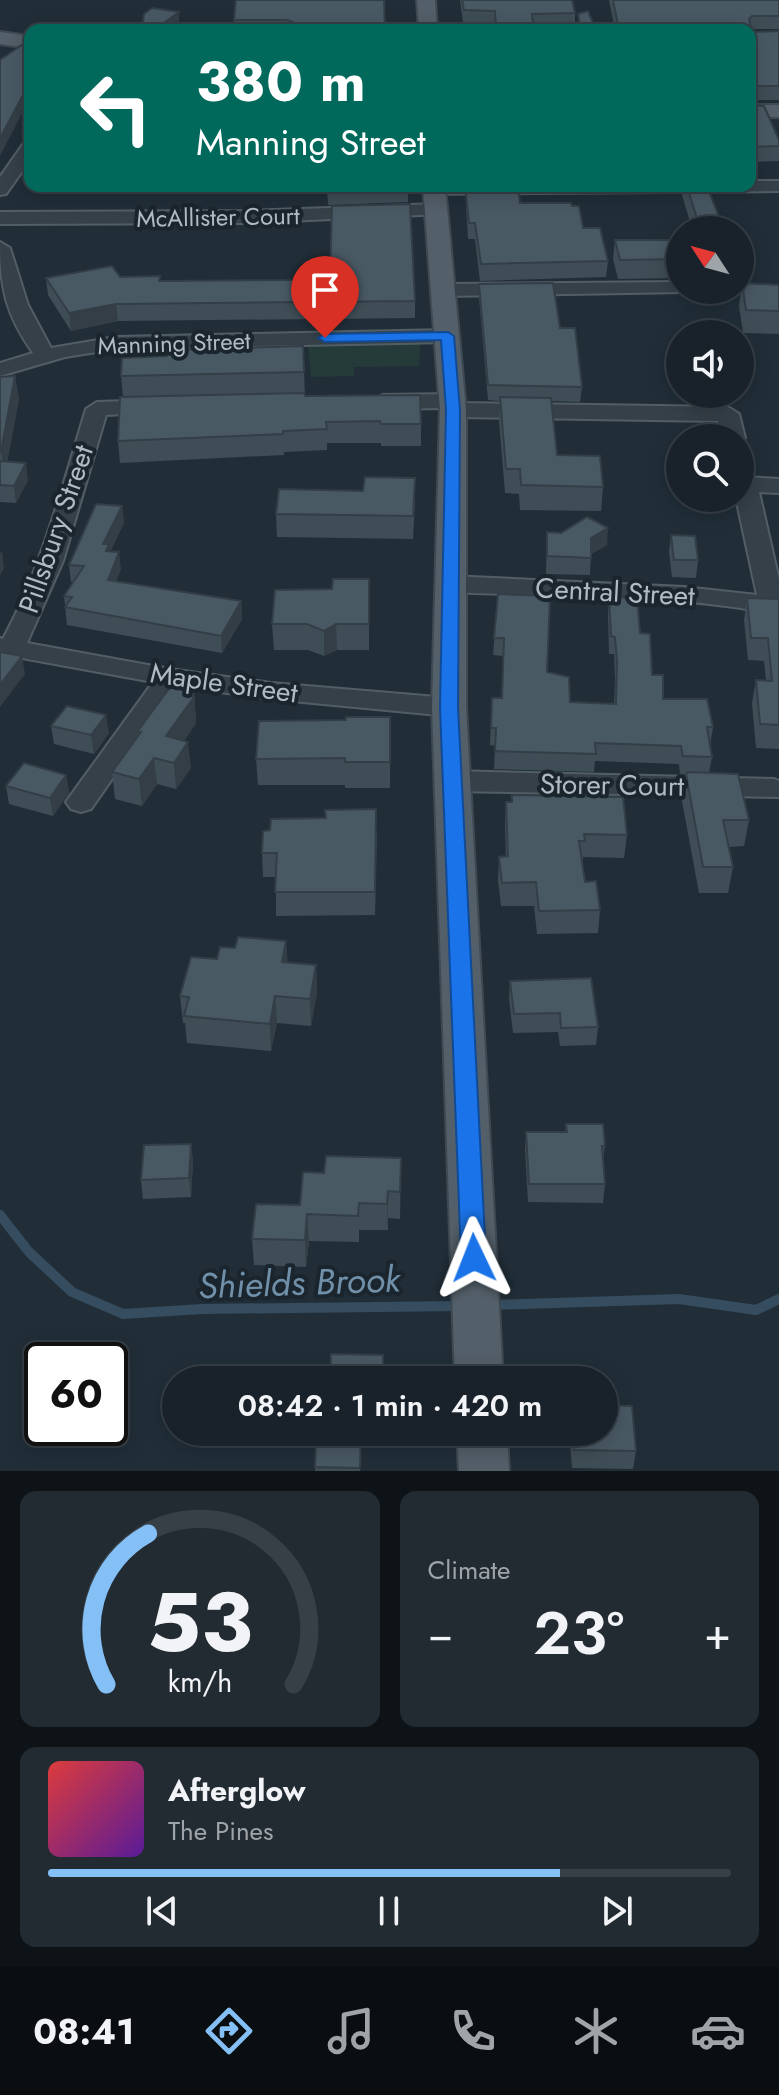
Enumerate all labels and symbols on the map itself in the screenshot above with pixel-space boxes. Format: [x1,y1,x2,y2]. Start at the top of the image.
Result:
street label: McAllister Court [136,198,300,236]
north arrow [666,216,754,304]
pin [291,256,359,338]
street label: Manning Street [97,323,251,363]
street label: Pillsbury Street [8,439,104,619]
street label: Central Street [534,567,696,617]
street label: Maple Street [148,652,300,714]
street label: Storer Court [539,763,685,807]
position arrow [432,1216,516,1300]
water label: Shields Brook [197,1252,402,1312]
speed limit sign: 60 [24,1342,128,1446]

